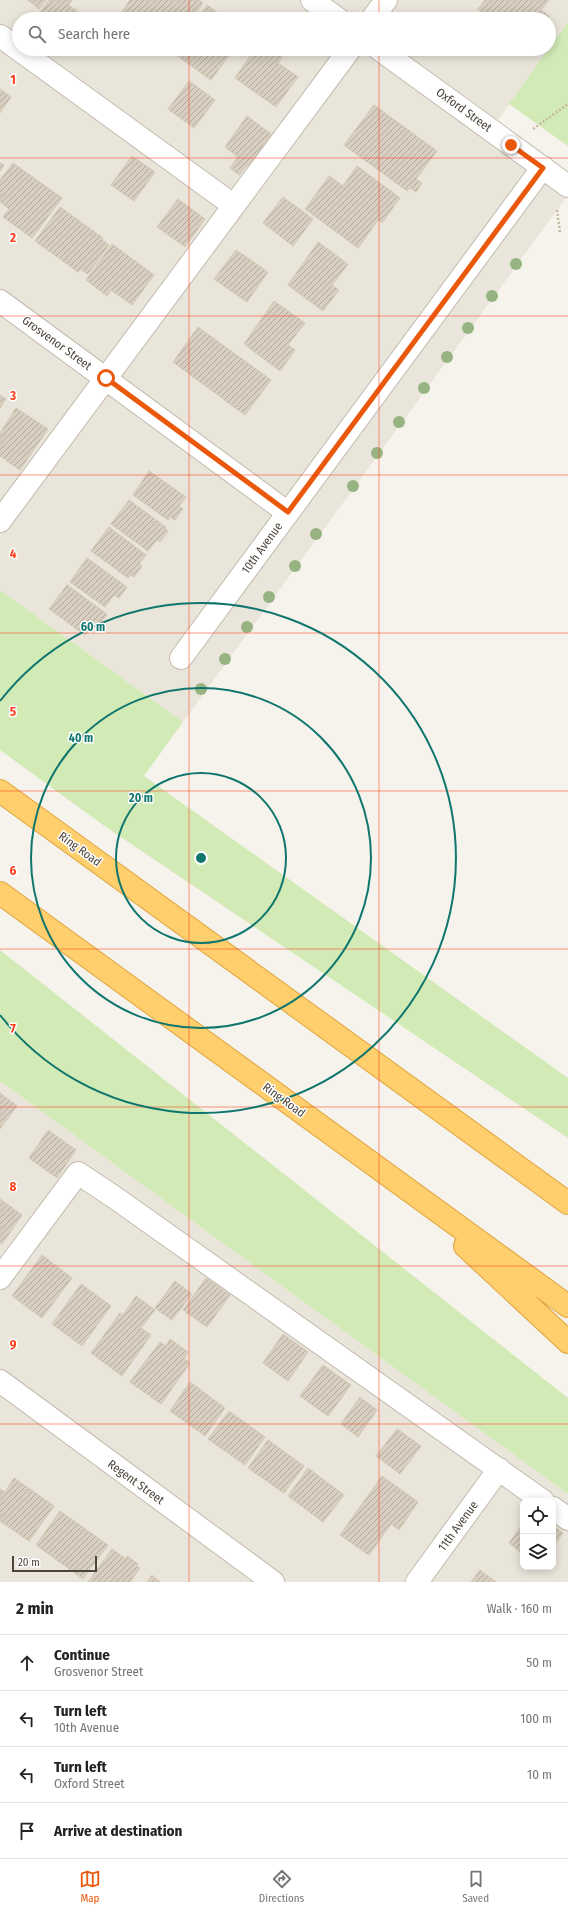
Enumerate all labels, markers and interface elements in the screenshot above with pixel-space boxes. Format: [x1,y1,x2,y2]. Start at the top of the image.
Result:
search box [12,12,556,56]
icon: search [26,23,48,45]
text: Search here [58,25,130,43]
text: 1 [10,72,16,87]
street label: Oxford Street [434,85,495,135]
route end [502,136,520,154]
text: 2 [9,230,16,245]
street label: Grosvenor Street [20,313,94,373]
route start [97,369,115,387]
text: 3 [9,388,16,403]
street label: 10th Avenue [239,520,285,576]
text: 4 [10,546,17,561]
text: 60 m [81,620,105,634]
text: 5 [10,704,16,719]
text: 40 m [69,731,93,745]
text: 20 m [128,791,153,805]
street label: Ring Road [56,829,104,869]
centre of rings [194,851,208,865]
text: 6 [10,863,17,878]
text: 7 [10,1021,16,1036]
street label: Ring Road [260,1080,308,1120]
text: 8 [10,1179,17,1194]
text: 9 [10,1337,17,1352]
street label: Regent Street [105,1457,167,1507]
street label: 11th Avenue [435,1498,481,1554]
map controls [520,1498,556,1570]
button: locate [520,1498,556,1534]
button: layers [520,1534,556,1570]
scale bar [12,1554,97,1573]
text: 20 m [18,1556,40,1569]
text: 2 min [16,1598,54,1619]
text: Walk · 160 m [487,1601,552,1616]
text: Continue [54,1646,110,1664]
icon: ahead [16,1652,38,1674]
text: 50 m [526,1655,552,1670]
text: Grosvenor Street [54,1664,143,1679]
text: Turn left [54,1702,107,1720]
icon: left [16,1708,38,1730]
text: 100 m [520,1711,552,1726]
text: 10th Avenue [54,1720,119,1735]
text: Turn left [54,1758,107,1776]
icon: left [16,1764,38,1786]
text: 10 m [527,1767,552,1782]
text: Oxford Street [54,1776,125,1791]
icon: arrive [16,1820,38,1842]
text: Arrive at destination [54,1822,182,1840]
tab: Map [79,1868,101,1905]
tab: Directions [259,1868,304,1905]
tab: Saved [462,1868,489,1905]

